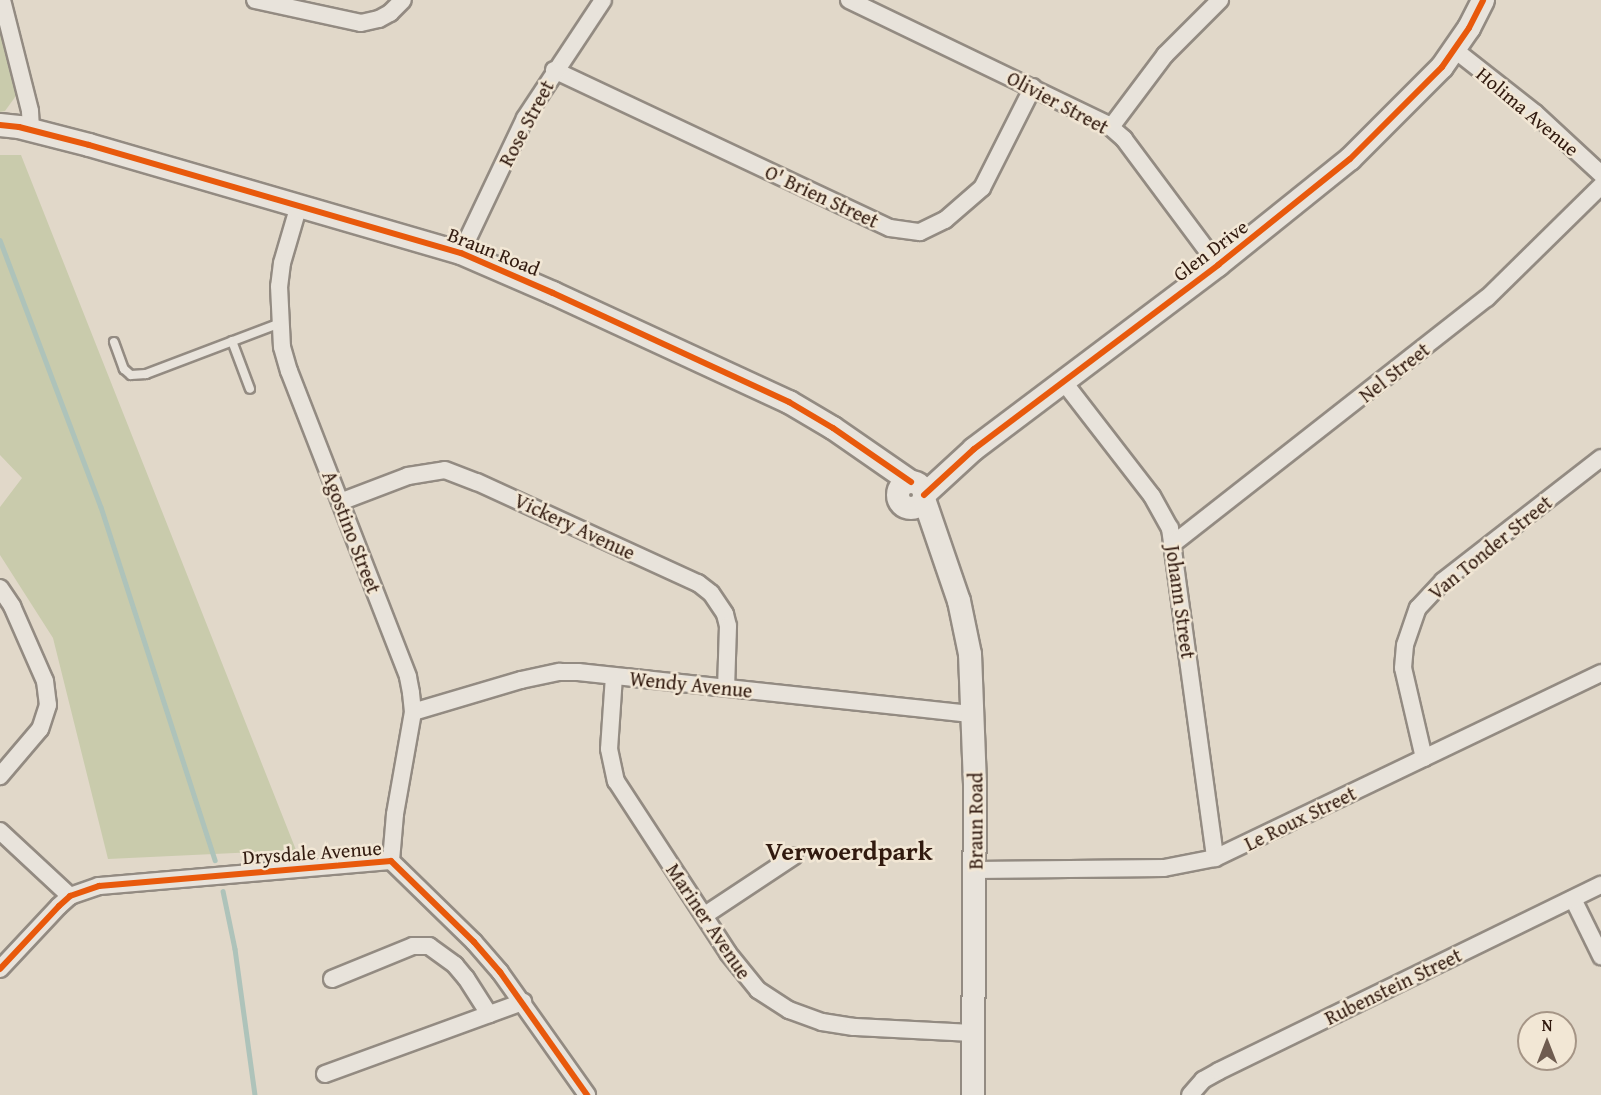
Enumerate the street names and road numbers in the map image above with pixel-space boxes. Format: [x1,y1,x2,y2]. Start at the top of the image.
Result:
street label: Holima Avenue [1472,61,1584,161]
street label: Olivier Street [1003,65,1113,139]
street label: Rose Street [493,76,559,170]
street label: O' Brien Street [761,159,883,233]
street label: Glen Drive [1168,214,1252,286]
street label: Braun Road [444,222,544,280]
street label: Nel Street [1354,337,1434,407]
street label: Agostino Street [318,467,386,597]
street label: Vickery Avenue [511,488,639,564]
street label: Van Tonder Street [1423,490,1557,604]
street label: Johann Street [1161,544,1201,660]
street label: Wendy Avenue [628,666,754,702]
street label: Braun Road [963,772,987,870]
street label: Le Roux Street [1240,781,1360,855]
street label: Drysdale Avenue [242,835,382,869]
street label: Mariner Avenue [661,859,757,983]
street label: Rubenstein Street [1321,942,1465,1030]

